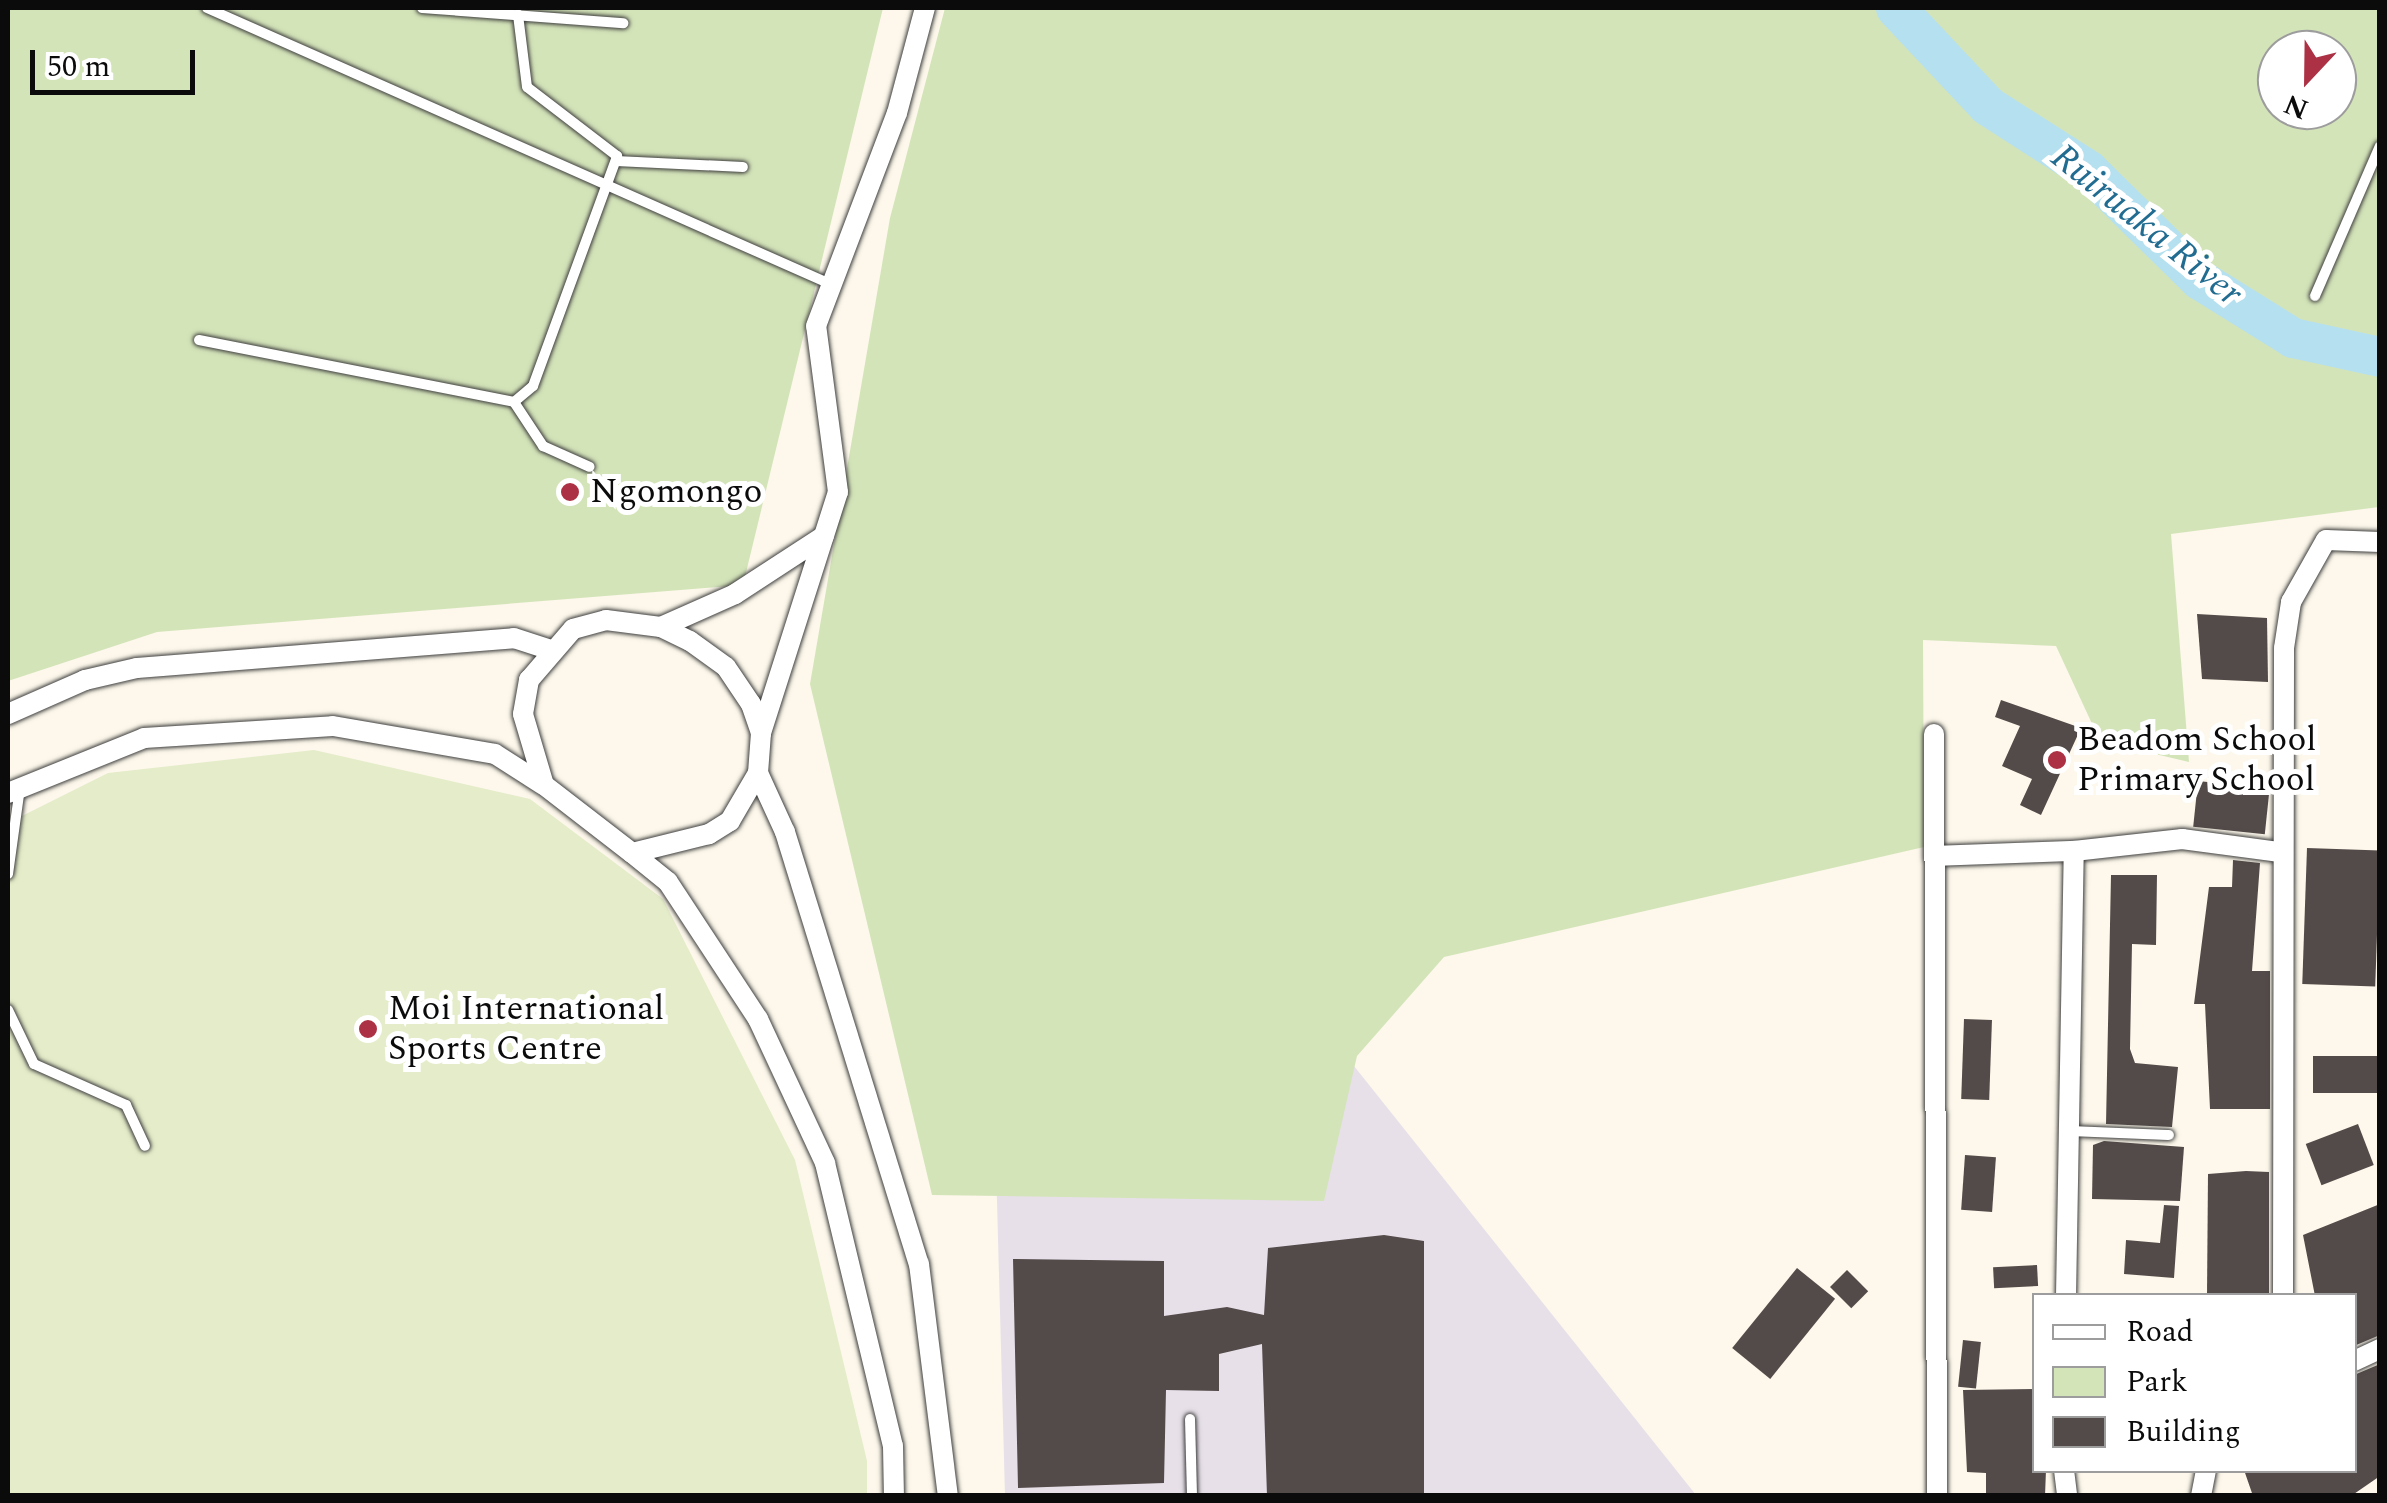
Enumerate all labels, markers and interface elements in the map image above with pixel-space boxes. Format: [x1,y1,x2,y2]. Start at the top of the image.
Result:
scale bar [35,30,200,92]
north arrow [2257,30,2357,130]
text: 50 m [47,44,110,90]
text: N [2278,82,2315,131]
water label: Ruiruaka River [2041,135,2251,317]
place label: Ngomongo [590,471,762,513]
marker: Ngomongo [559,481,581,503]
place label: Beadom School Primary School [2077,719,2317,801]
marker: Beadom School Primary School [2046,749,2068,771]
place label: Moi International Sports Centre [388,988,664,1070]
marker: Moi International Sports Centre [357,1018,379,1040]
legend [2032,1293,2357,1473]
text: Road [2126,1309,2194,1355]
text: Park [2126,1359,2188,1405]
text: Building [2126,1409,2241,1455]

